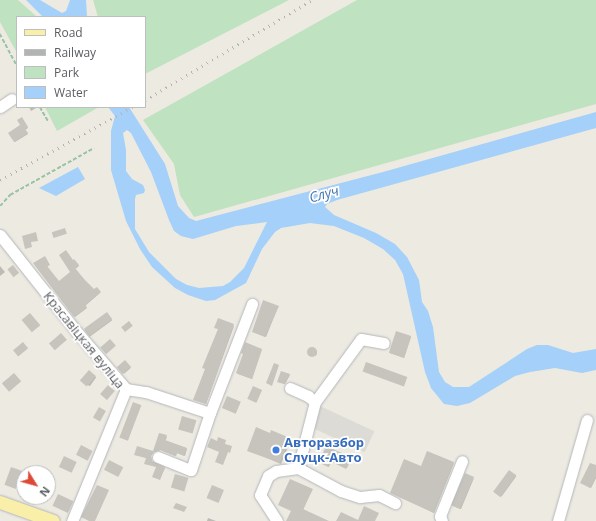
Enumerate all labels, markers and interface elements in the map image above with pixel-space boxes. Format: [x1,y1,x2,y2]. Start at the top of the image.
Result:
legend [16,16,146,108]
text: Road [54,24,83,41]
text: Railway [54,44,96,61]
text: Park [54,64,79,81]
text: Water [54,84,88,101]
water label: Случ [307,182,341,206]
street label: Красавіцкая вуліца [40,288,128,392]
place label: Авторазбор Слуцк-Авто [284,435,364,466]
marker: Авторазбор Слуцк-Авто [271,445,281,455]
north arrow [16,465,56,505]
text: N [37,484,54,500]

